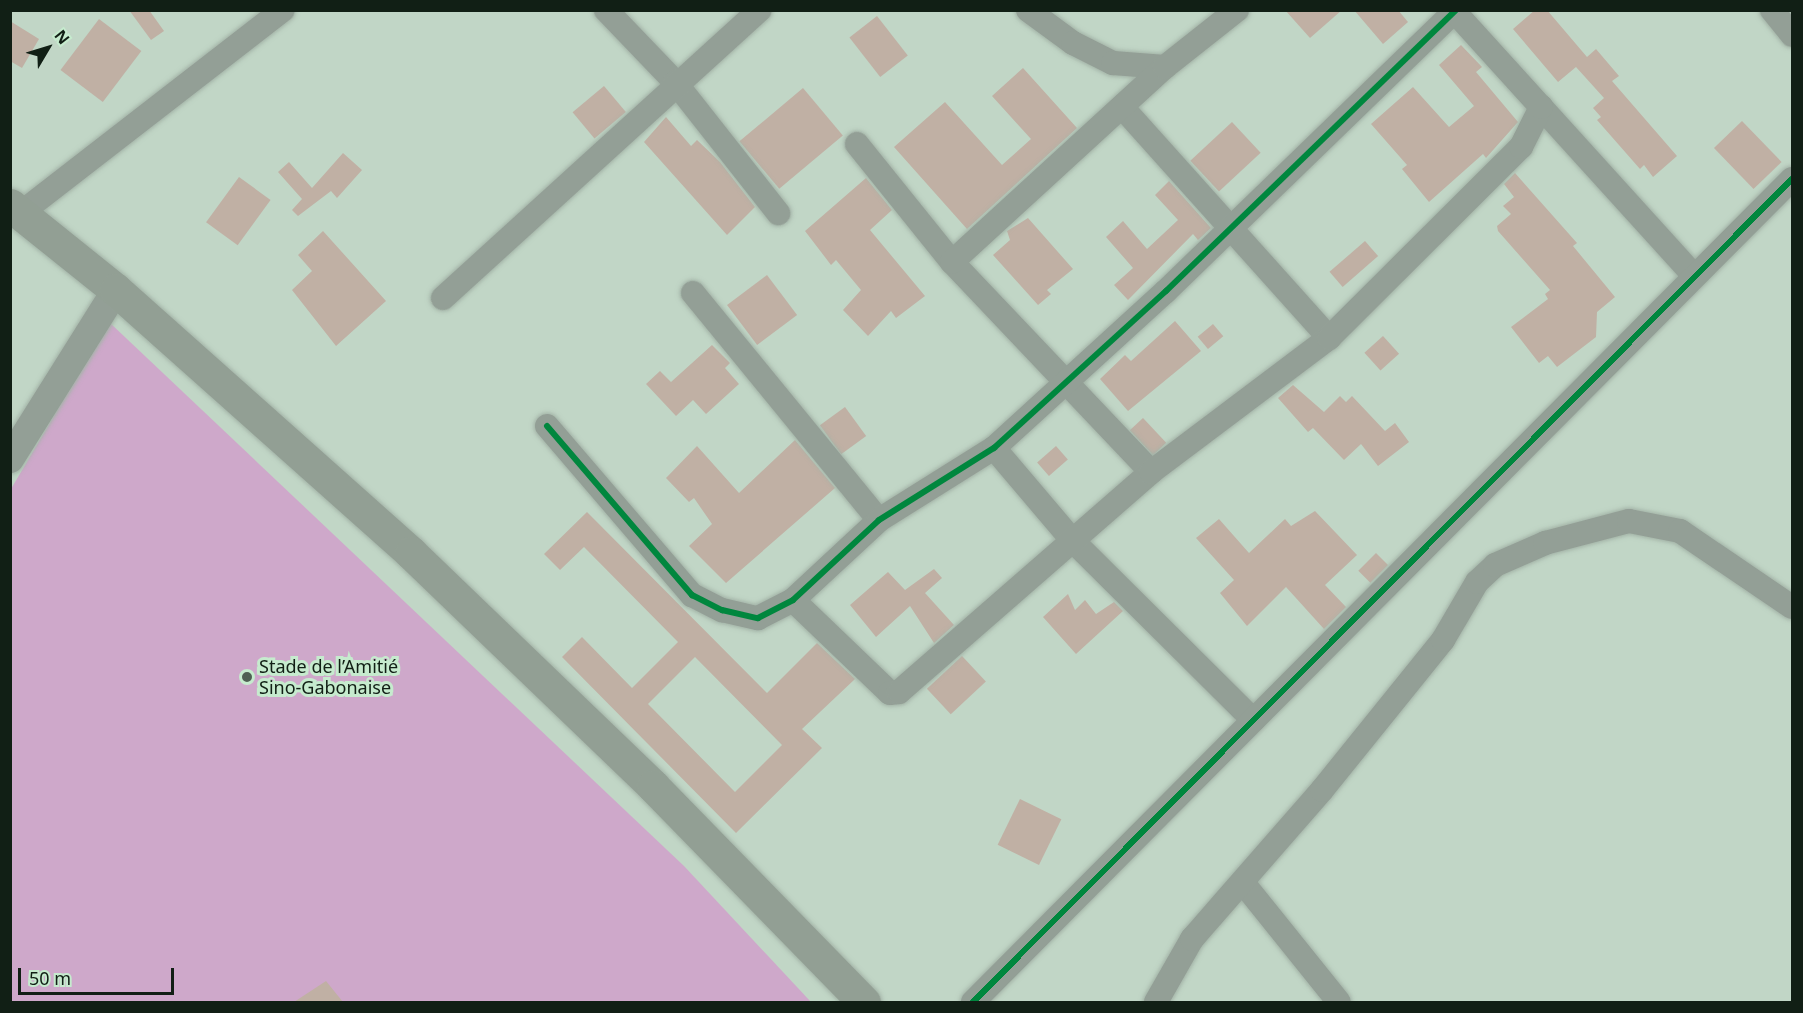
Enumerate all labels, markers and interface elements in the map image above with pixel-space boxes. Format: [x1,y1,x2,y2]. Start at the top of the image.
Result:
north arrow [18,18,78,78]
text: N [50,25,75,49]
place label: Stade de l’Amitié Sino-Gabonaise [259,656,398,698]
marker: Stade de l’Amitié Sino-Gabonaise [240,670,254,684]
scale bar [21,956,177,994]
text: 50 m [29,966,71,990]

